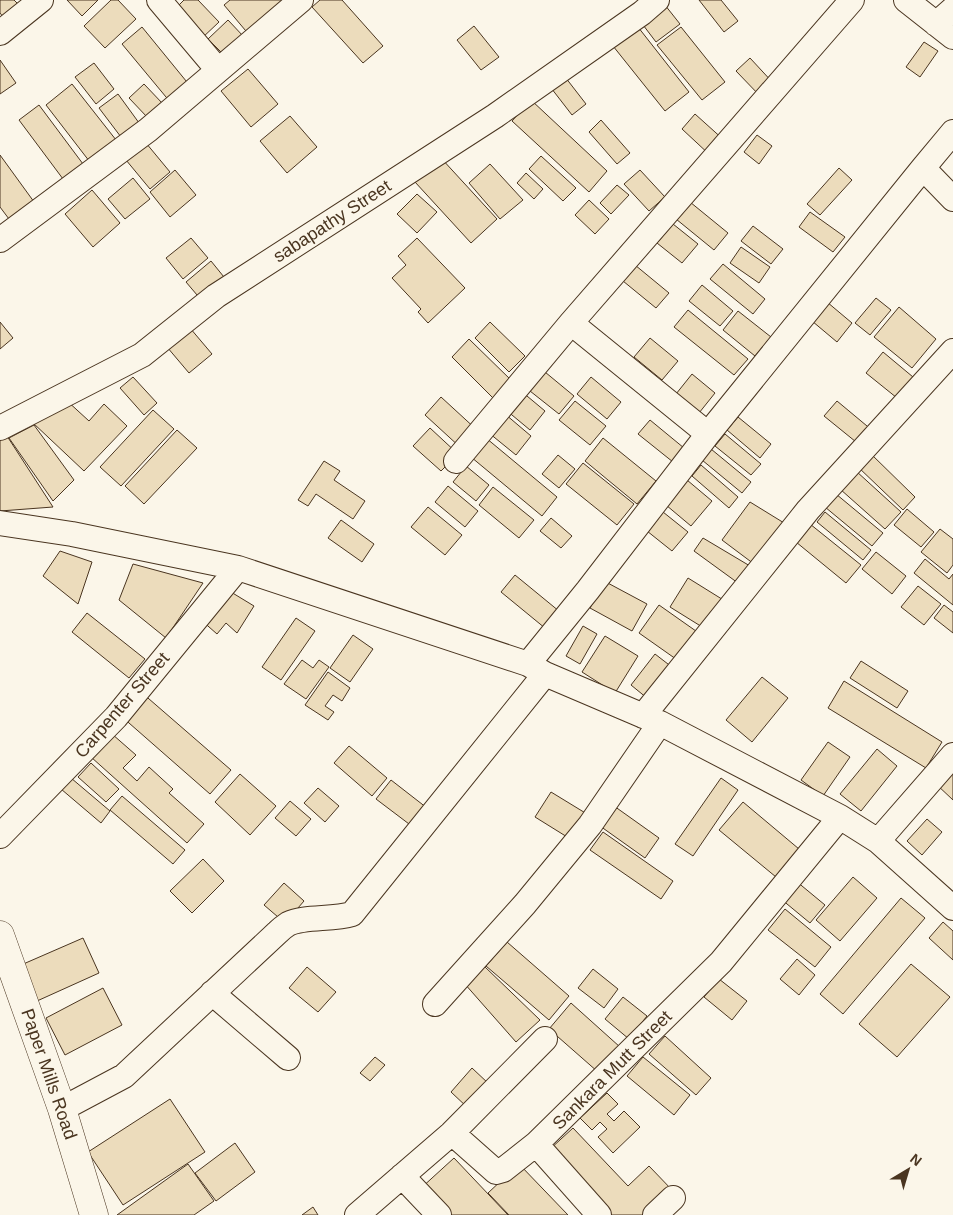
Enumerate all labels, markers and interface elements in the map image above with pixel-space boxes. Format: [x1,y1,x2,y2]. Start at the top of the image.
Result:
street label: sabapathy Street [269,176,395,266]
street label: Carpenter Street [71,648,173,762]
street label: Paper Mills Road [17,1006,81,1142]
street label: Sankara Mutt Street [548,1006,676,1134]
north arrow [883,1145,933,1195]
text: N [907,1150,925,1169]

